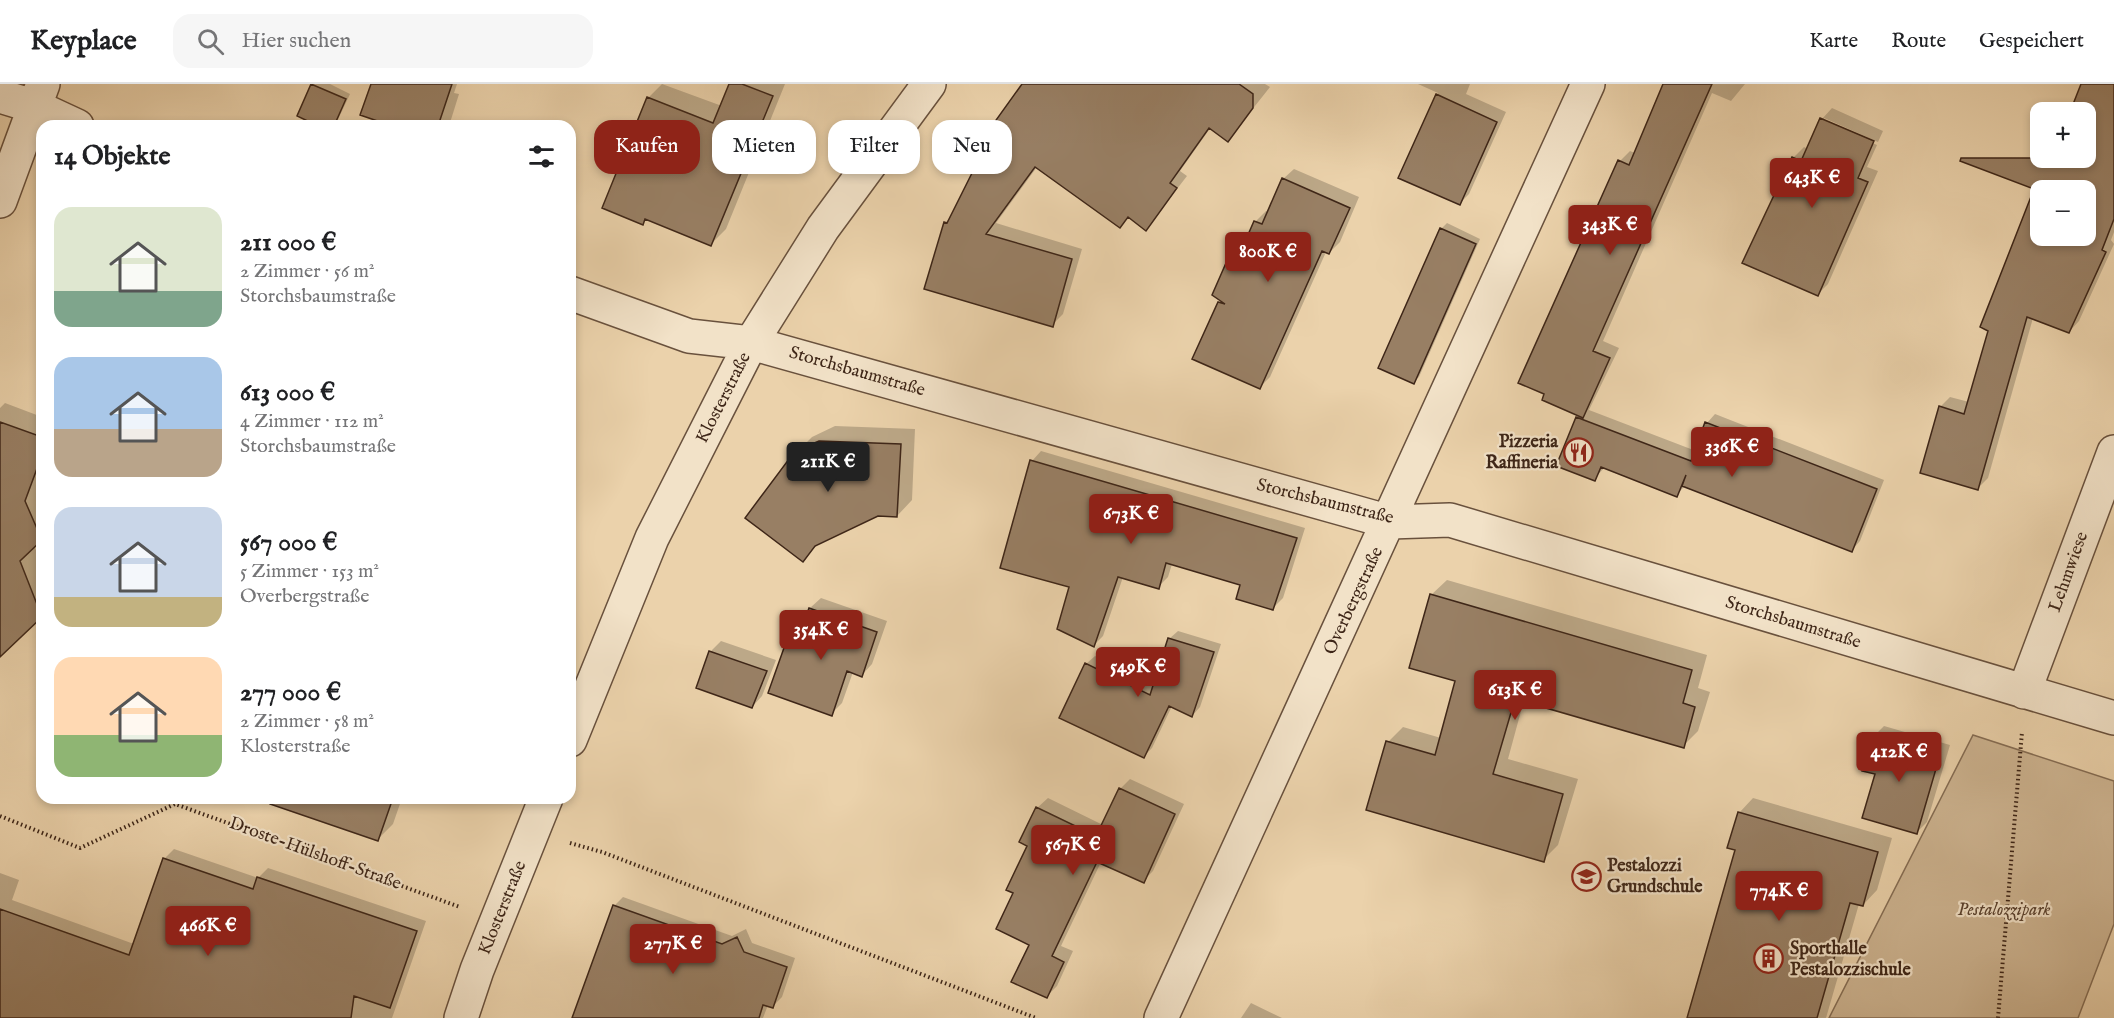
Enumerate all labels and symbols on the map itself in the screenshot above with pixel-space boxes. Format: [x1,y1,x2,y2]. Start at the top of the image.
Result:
pin: 643K € [1763,158,1861,209]
pin: 343K € [1561,205,1659,256]
pin: 800K € [1219,232,1317,283]
street label: Storchsbaumstraße [786,342,928,402]
street label: Klosterstraße [691,349,757,447]
pin: 336K € [1683,427,1781,478]
place label: Pizzeria Raffineria [1485,431,1559,475]
restaurant icon: Pizzeria Raffineria [1563,436,1595,468]
pin: 211K € [779,442,877,493]
street label: Storchsbaumstraße [1254,474,1396,530]
pin: 673K € [1082,494,1180,545]
street label: Lehmwiese [2044,529,2094,615]
street label: Overbergstraße [1319,543,1389,659]
street label: Storchsbaumstraße [1723,591,1863,655]
pin: 354K € [772,610,870,661]
pin: 549K € [1089,647,1187,698]
pin: 613K € [1466,670,1564,721]
pin: 412K € [1850,732,1948,783]
street label: Droste-Hülshoff-Straße [226,812,404,896]
pin: 567K € [1024,825,1122,876]
place label: Pestalozzi Grundschule [1607,855,1703,899]
street label: Klosterstraße [474,858,532,958]
school or university icon: Pestalozzi Grundschule [1570,860,1602,892]
pin: 774K € [1730,871,1828,922]
park label: Pestalozzipark [1958,899,2050,922]
pin: 466K € [159,906,257,957]
pin: 277K € [624,924,722,975]
place label: Sporthalle Pestalozzischule [1790,938,1911,982]
building icon: Sporthalle Pestalozzischule [1753,943,1785,975]

